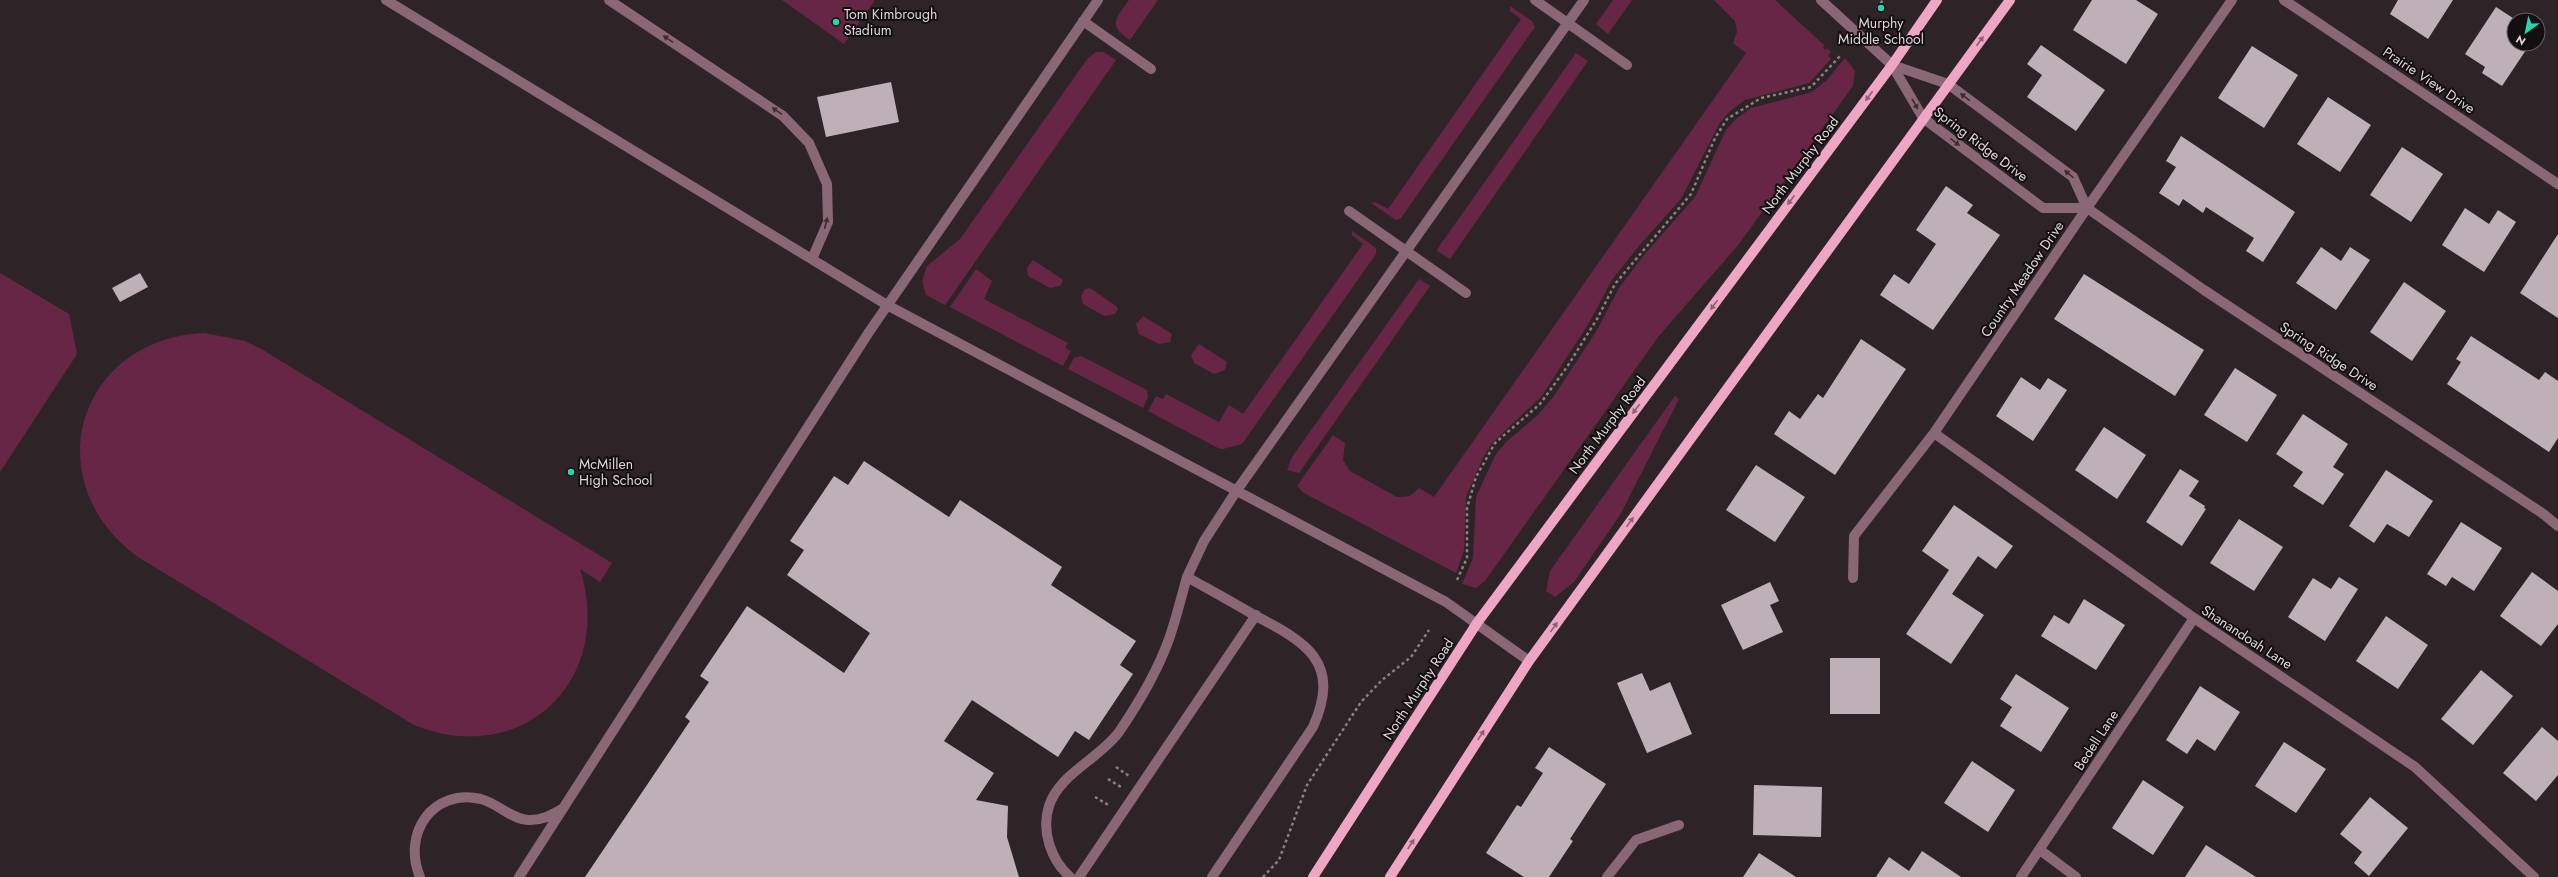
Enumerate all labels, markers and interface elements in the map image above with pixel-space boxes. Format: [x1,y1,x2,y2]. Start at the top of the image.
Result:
marker: Murphy Middle School [1876,3,1886,13]
place label: Tom Kimbrough Stadium [844,4,937,40]
north arrow [2506,12,2546,52]
place label: Murphy Middle School [1838,13,1924,49]
marker: Tom Kimbrough Stadium [831,17,841,27]
text: N [2513,31,2529,49]
one-way arrow [663,36,674,43]
one-way arrow [1975,36,1984,47]
street label: Prairie View Drive [2379,42,2479,118]
one-way arrow [1865,91,1873,102]
one-way arrow [1959,92,1970,101]
one-way arrow [1911,98,1918,110]
street label: Spring Ridge Drive [1930,102,2032,186]
one-way arrow [771,108,782,115]
street label: North Murphy Road [1757,112,1843,218]
one-way arrow [1949,137,1960,146]
one-way arrow [2063,170,2074,179]
one-way arrow [1787,195,1796,206]
one-way arrow [823,217,829,229]
street label: Country Meadow Drive [1976,217,2068,341]
one-way arrow [1710,299,1718,310]
street label: Spring Ridge Drive [2276,317,2382,395]
street label: North Murphy Road [1564,372,1650,478]
one-way arrow [1632,404,1640,414]
place label: McMillen High School [579,454,652,490]
marker: McMillen High School [566,467,576,477]
one-way arrow [1626,516,1634,527]
street label: Shanandoah Lane [2198,600,2296,674]
one-way arrow [1550,622,1558,632]
street label: North Murphy Road [1378,634,1458,744]
street label: Bedell Lane [2069,706,2123,774]
one-way arrow [1478,729,1485,741]
one-way arrow [1407,839,1415,849]

